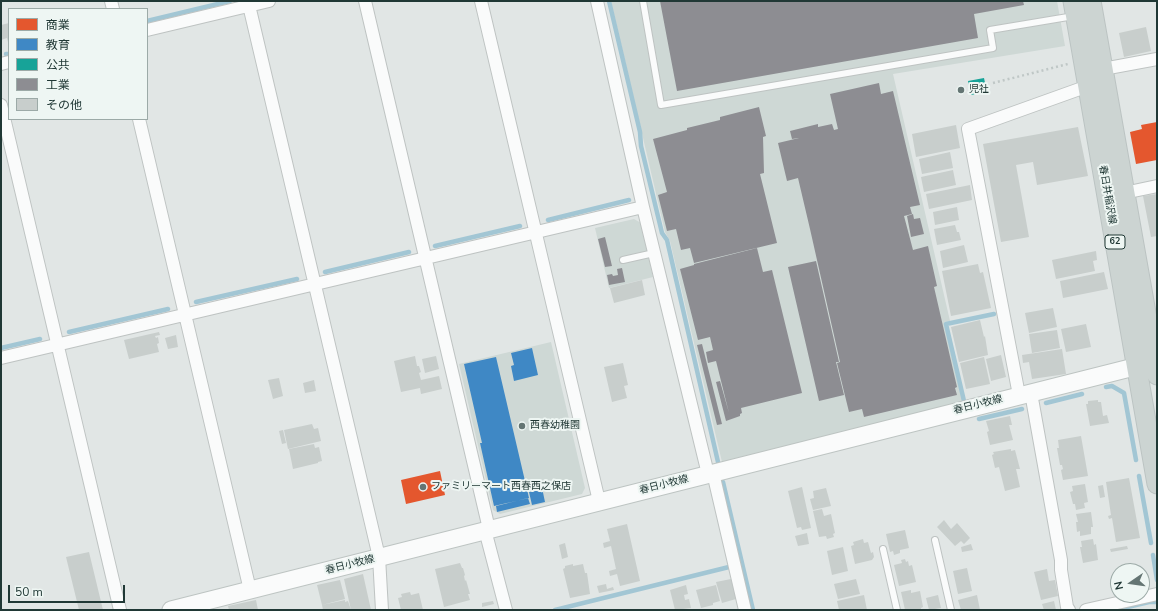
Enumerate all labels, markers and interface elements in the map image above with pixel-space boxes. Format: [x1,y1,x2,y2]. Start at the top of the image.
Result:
legend [8,8,148,120]
text: 商業 [46,17,70,33]
text: 教育 [46,37,70,53]
text: 公共 [46,57,70,73]
text: 工業 [46,77,70,93]
place label: 児社 [969,84,989,96]
marker: 児社 [956,85,966,95]
text: その他 [46,97,82,113]
street label: 春日井稲沢線 [1096,164,1118,226]
road number: 62 [1105,235,1125,249]
street label: 春日小牧線 [952,393,1004,417]
place label: 西春幼稚園 [530,420,580,432]
marker: 西春幼稚園 [517,421,527,431]
street label: 春日小牧線 [638,473,690,497]
place label: ファミリーマート西春西之保店 [431,481,571,493]
marker: ファミリーマート西春西之保店 [418,482,428,492]
street label: 春日小牧線 [324,553,376,577]
north arrow [1110,563,1150,603]
scale bar [10,577,127,603]
text: N [1111,580,1127,591]
text: 50 m [15,584,43,600]

